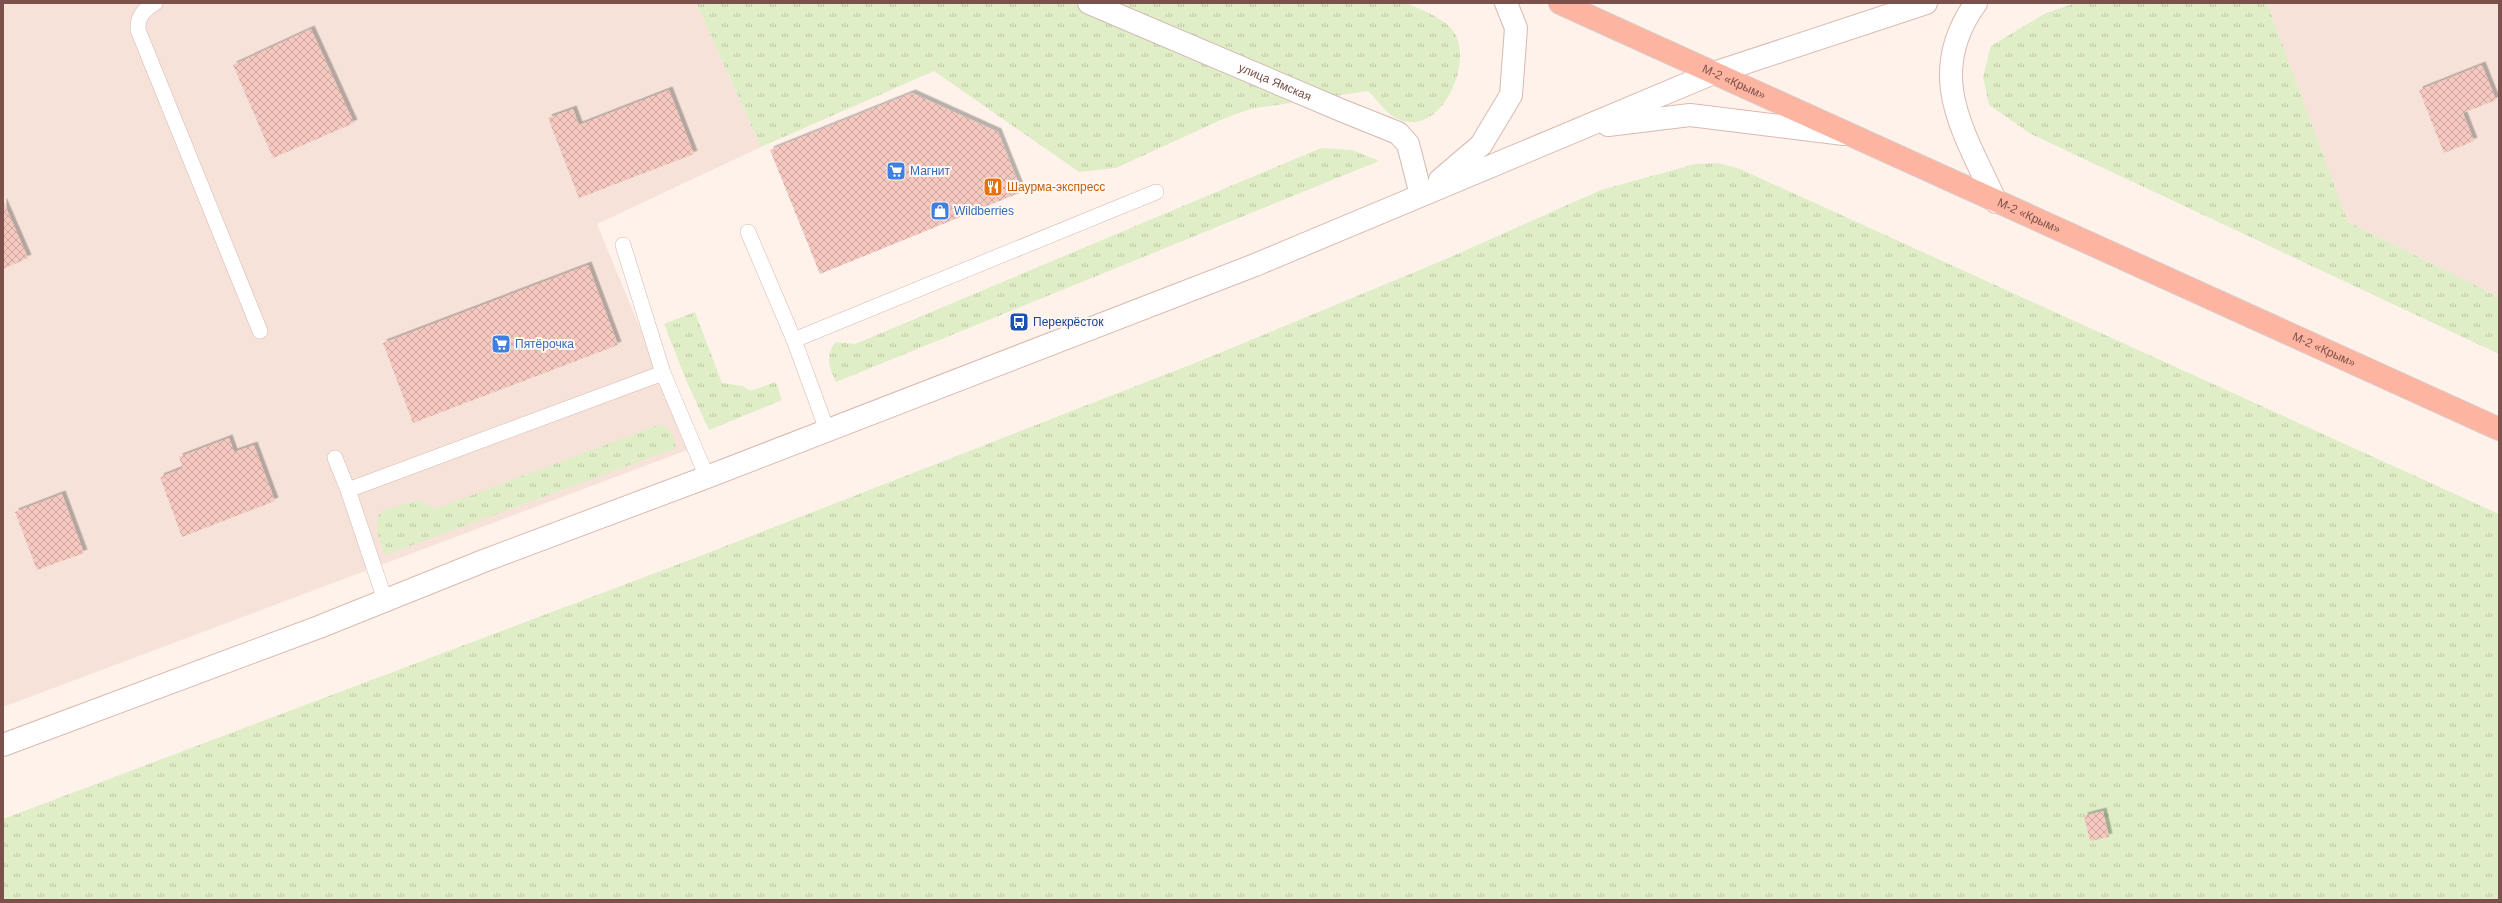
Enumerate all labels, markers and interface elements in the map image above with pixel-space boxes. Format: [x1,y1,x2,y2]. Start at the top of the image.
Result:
street label: улица Ямская [1236,60,1314,104]
street label: М-2 «Крым» [1700,61,1768,102]
supermarket icon: Магнит [885,160,907,182]
place label: Магнит [910,164,951,178]
restaurant icon: Шаурма-экспресс [982,176,1004,198]
place label: Шаурма-экспресс [1007,180,1105,194]
street label: М-2 «Крым» [1995,195,2063,236]
shop icon: Wildberries [929,200,951,222]
place label: Wildberries [954,204,1014,218]
bus stop icon: Перекрёсток [1008,311,1030,333]
place label: Перекрёсток [1033,315,1104,329]
street label: М-2 «Крым» [2290,329,2358,370]
supermarket icon: Пятёрочка [490,333,512,355]
place label: Пятёрочка [515,337,574,351]

